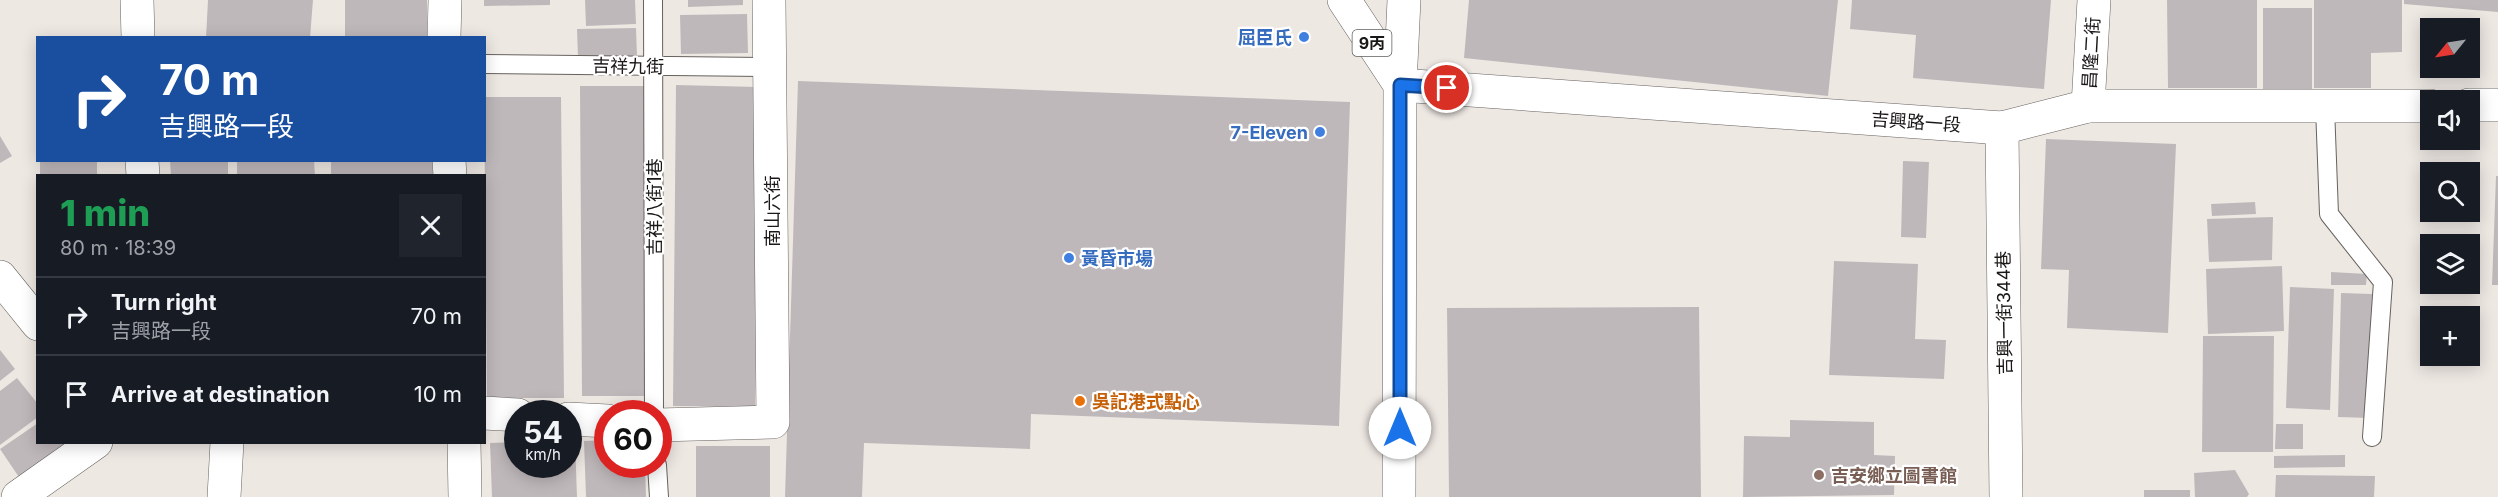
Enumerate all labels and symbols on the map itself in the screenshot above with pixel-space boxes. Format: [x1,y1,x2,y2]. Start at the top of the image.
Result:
street label: 昌隆二街 [2079,16,2103,90]
north arrow [2420,18,2480,78]
place label: 屈臣氏 [1238,27,1292,48]
marker: 屈臣氏 [1297,30,1311,44]
road number: 9丙 [1352,30,1392,56]
street label: 吉祥九街 [592,55,664,77]
pin [1421,62,1472,113]
street label: 吉興路一段 [1870,108,1962,136]
place label: 7-Eleven [1231,122,1308,143]
marker: 7-Eleven [1313,125,1327,139]
street label: 吉祥八街1巷 [644,158,665,256]
street label: 南山六街 [762,175,783,247]
place label: 黃昏市場 [1081,248,1153,269]
marker: 黃昏市場 [1062,251,1076,265]
street label: 吉興一街344巷 [1992,251,2016,375]
place label: 吳記港式點心 [1092,391,1200,412]
marker: 吳記港式點心 [1073,394,1087,408]
position arrow [1368,396,1432,460]
speed limit sign: 60 [594,400,672,478]
place label: 吉安鄉立圖書館 [1831,465,1957,486]
marker: 吉安鄉立圖書館 [1812,468,1826,482]

